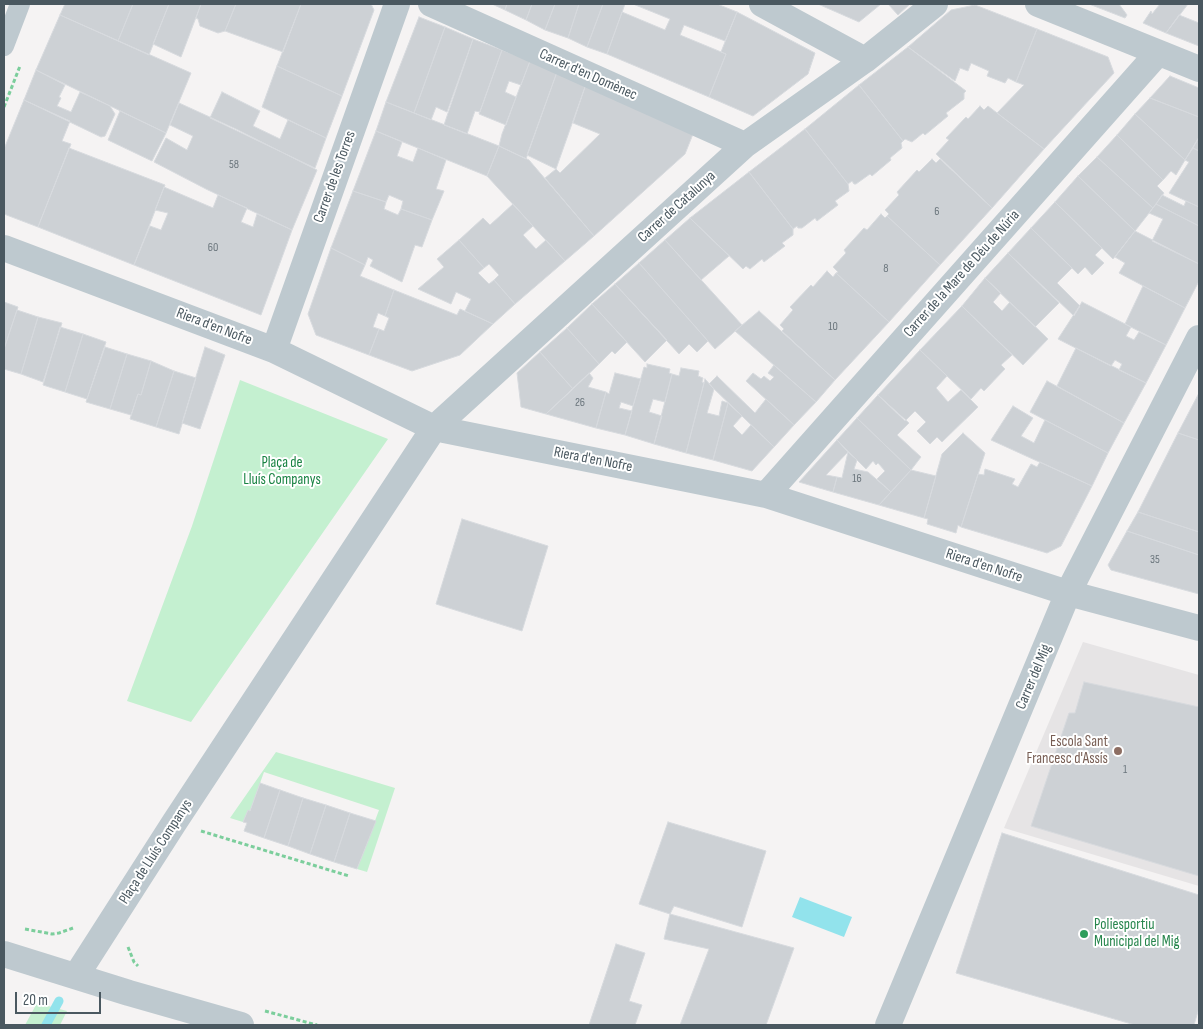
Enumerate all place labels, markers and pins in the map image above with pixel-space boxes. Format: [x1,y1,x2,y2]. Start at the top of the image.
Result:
place label: Escola Sant Francesc d'Assís [1026,733,1108,768]
marker: Escola Sant Francesc d'Assís [1112,745,1124,757]
place label: Poliesportiu Municipal del Mig [1094,916,1179,951]
marker: Poliesportiu Municipal del Mig [1078,928,1090,940]

